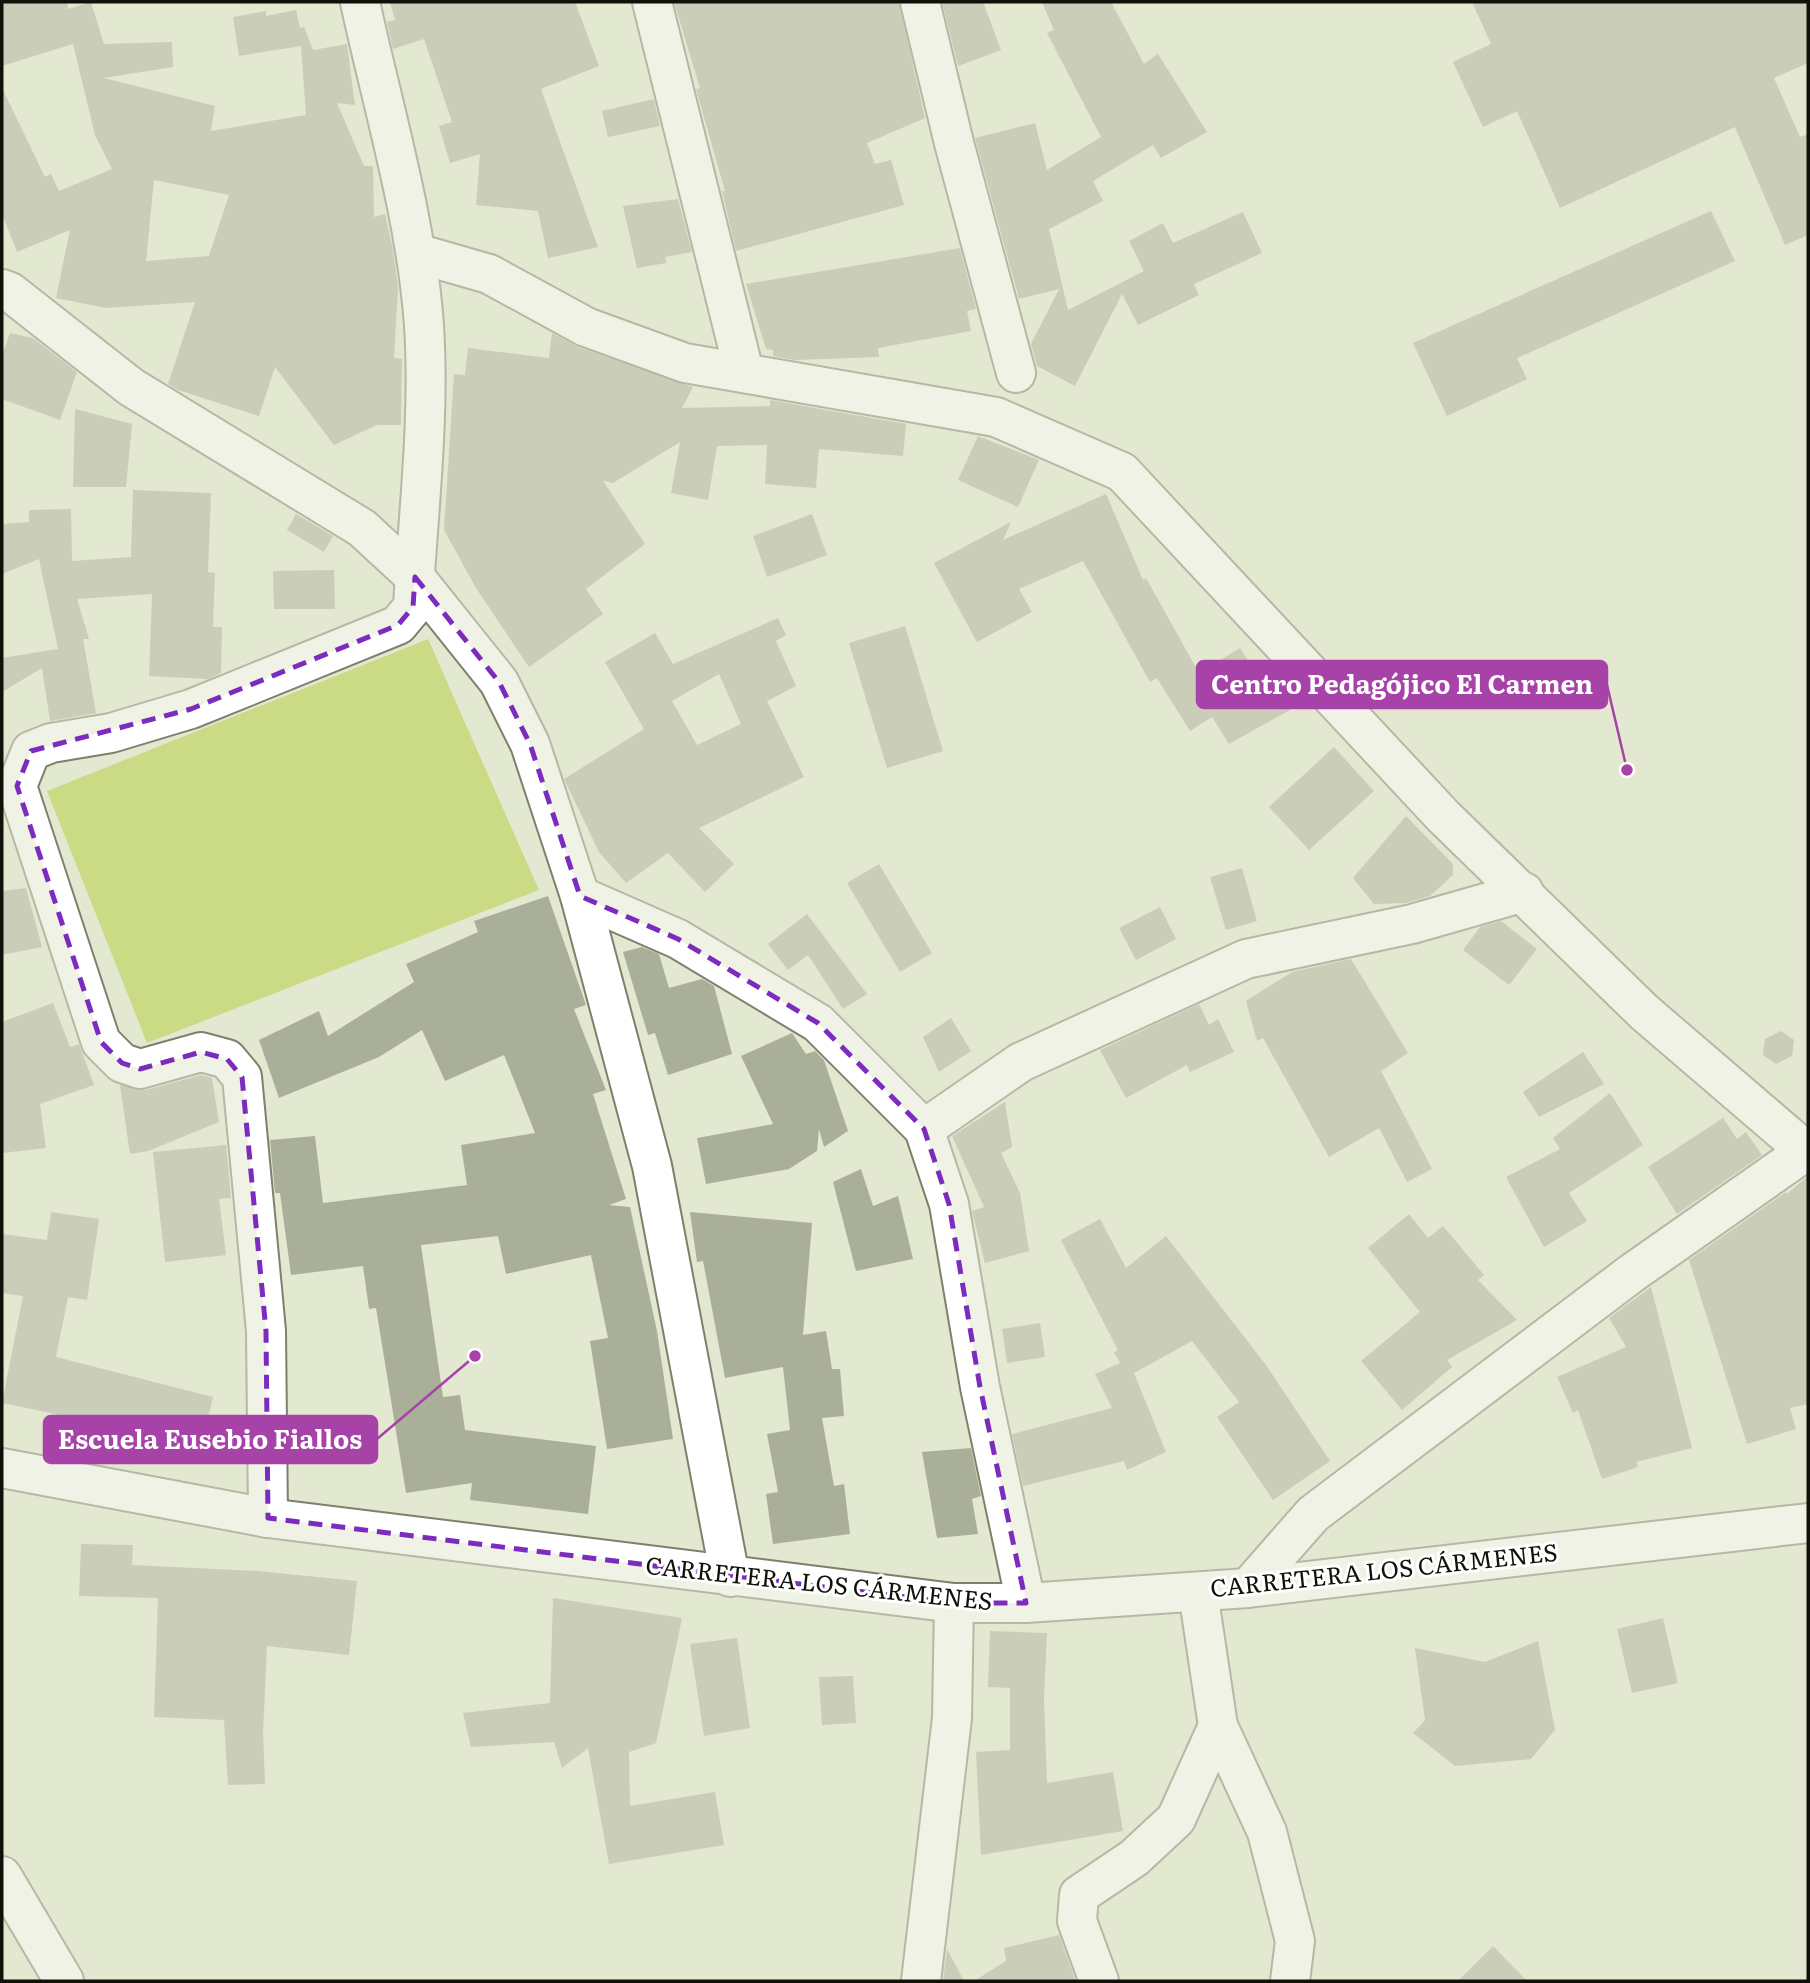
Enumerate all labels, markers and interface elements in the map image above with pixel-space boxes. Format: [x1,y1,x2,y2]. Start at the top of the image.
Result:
callout: Centro Pedagójico El Carmen [1197,661,1607,708]
text: Centro Pedagójico El Carmen [1211,663,1593,702]
callout: Escuela Eusebio Fiallos [44,1416,377,1463]
text: Escuela Eusebio Fiallos [58,1418,362,1457]
street label: CARRETERA LOS CÁRMENES [1208,1533,1559,1604]
street label: CARRETERA LOS CÁRMENES [644,1546,995,1617]

